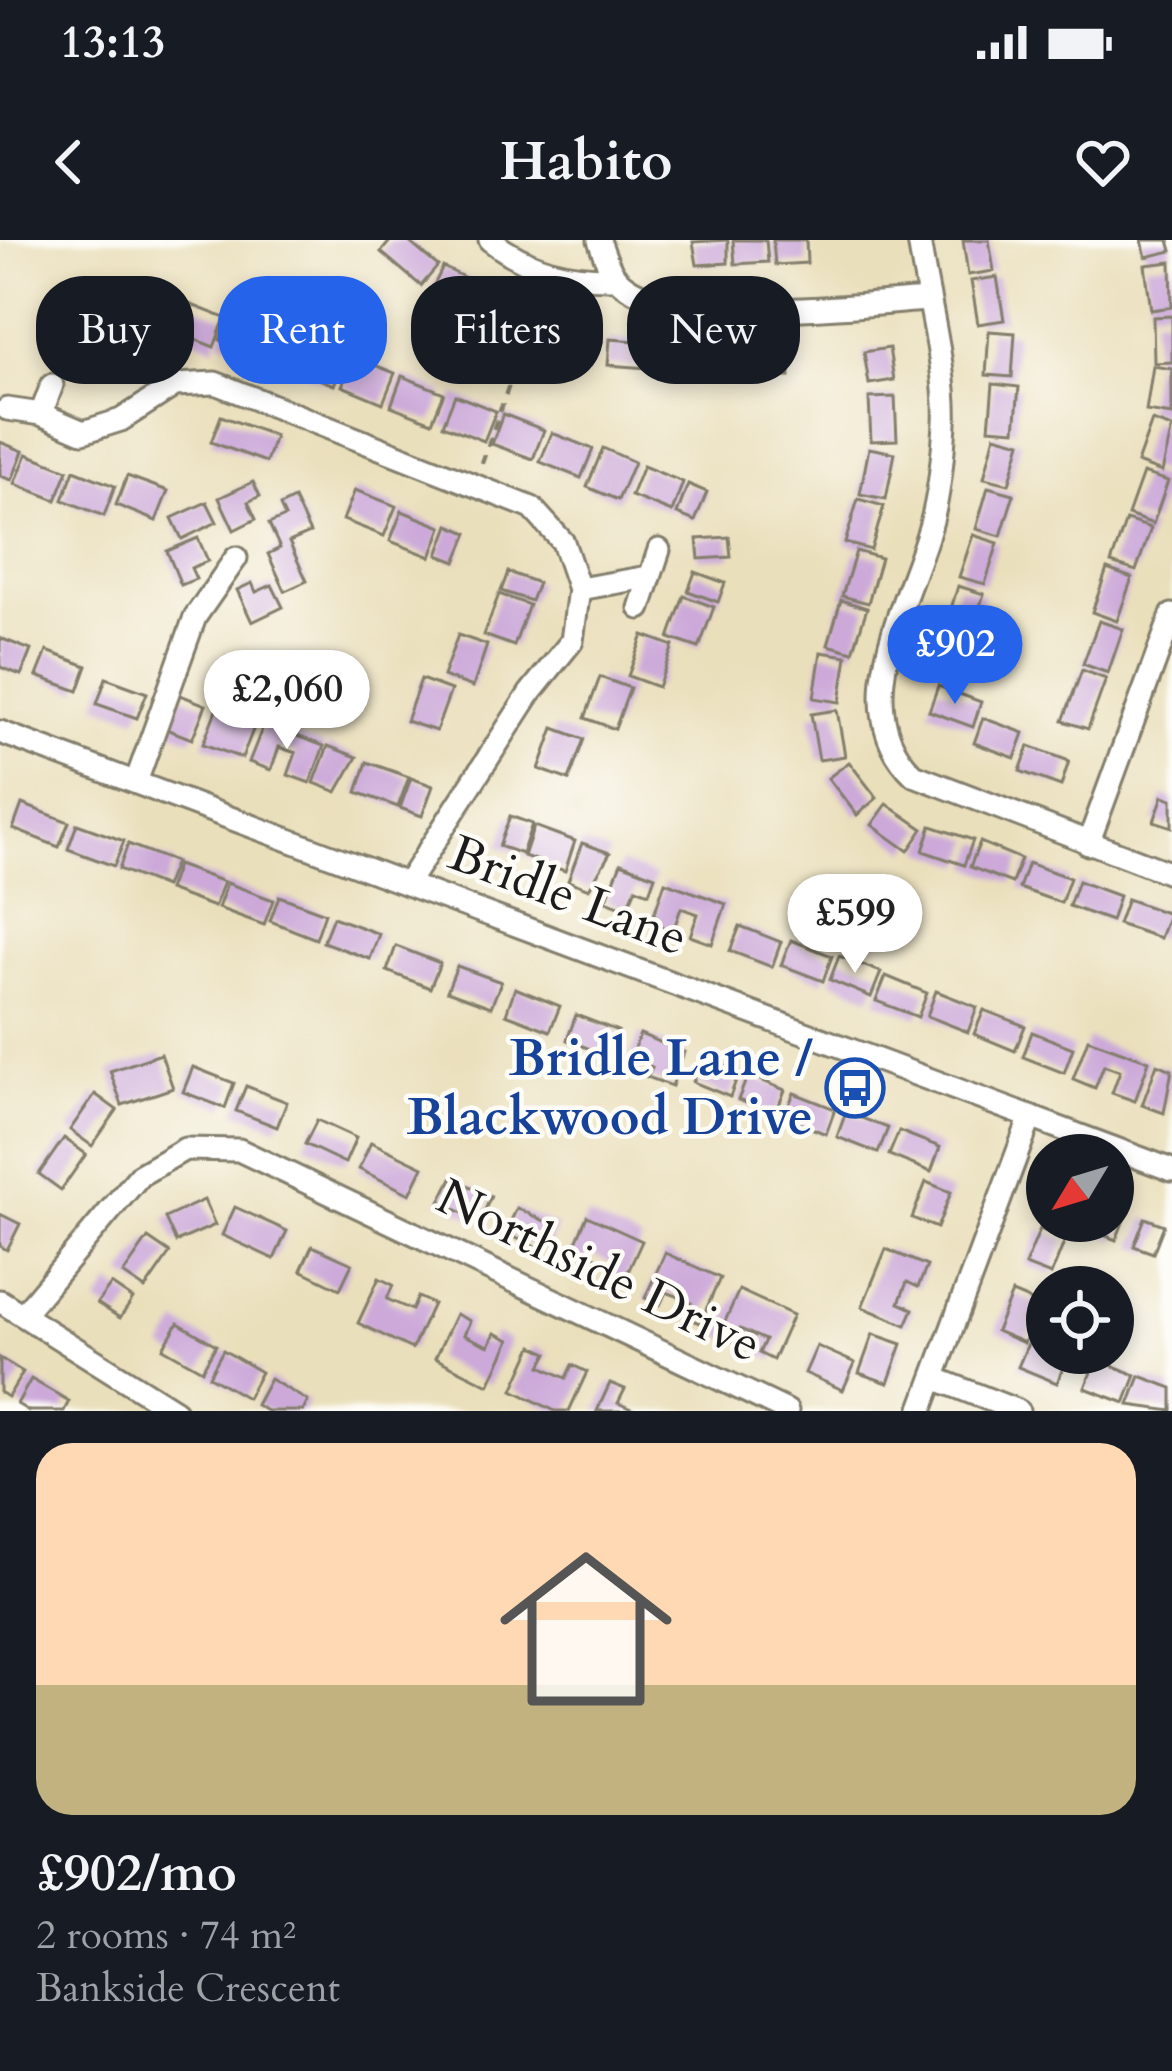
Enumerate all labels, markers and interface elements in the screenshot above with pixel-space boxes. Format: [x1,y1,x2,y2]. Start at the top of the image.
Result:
text: 13:13 [60,12,165,73]
text: Habito [499,126,673,199]
icon: back [36,129,102,195]
icon: heart [1070,129,1136,195]
chip: Buy [36,276,194,384]
chip: Rent [218,276,387,384]
chip: Filters [411,276,603,384]
chip: New [627,276,800,384]
pin: £902 [884,605,1026,707]
text: £902 [914,617,996,670]
pin: £2,060 [189,650,385,752]
text: £2,060 [231,662,343,715]
street label: Bridle Lane [439,819,697,973]
pin: £599 [784,874,926,976]
text: £599 [814,886,896,939]
place label: Bridle Lane / Blackwood Drive [407,1024,813,1153]
bus stop icon: Bridle Lane / Blackwood Drive [824,1057,886,1119]
north arrow [1026,1134,1134,1242]
map controls [1026,1134,1134,1374]
street label: Northside Drive [425,1162,773,1380]
button: locate [1026,1266,1134,1374]
icon: home [478,1521,694,1737]
text: £902/mo [36,1839,237,1909]
text: 2 rooms · 74 m² [36,1909,296,1962]
text: Bankside Crescent [36,1962,340,2015]

